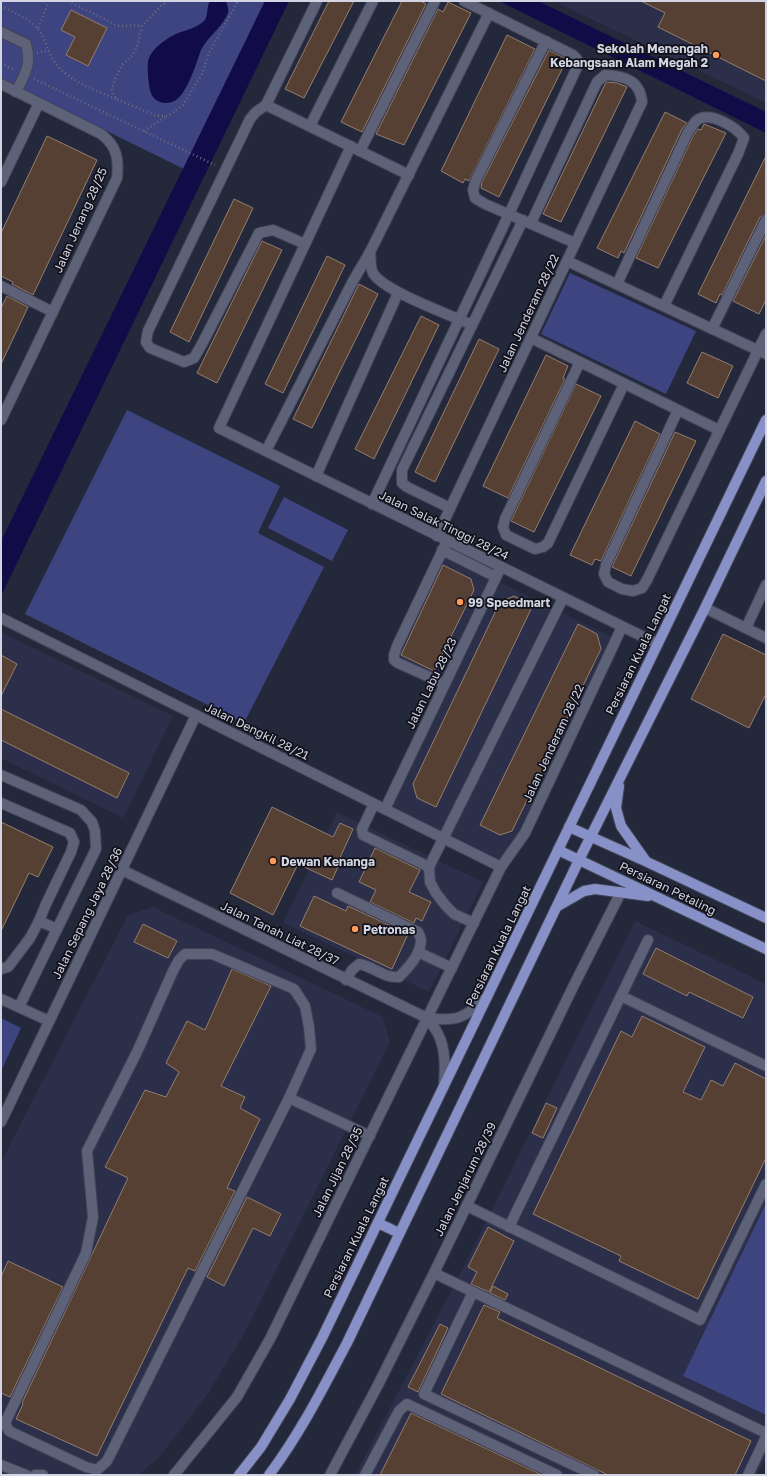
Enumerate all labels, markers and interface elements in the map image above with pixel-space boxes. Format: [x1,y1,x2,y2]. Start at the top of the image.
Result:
place label: Sekolah Menengah Kebangsaan Alam Megah 2 [550,41,708,70]
marker: Sekolah Menengah Kebangsaan Alam Megah 2 [711,50,721,60]
street label: Jalan Jenang 28/25 [50,165,110,275]
street label: Jalan Jenderam 28/22 [494,251,562,374]
street label: Jalan Salak Tinggi 28/24 [377,487,511,563]
street label: Persiaran Kuala Langat [602,591,674,717]
place label: 99 Speedmart [468,595,551,610]
marker: 99 Speedmart [455,597,465,607]
street label: Jalan Labu 28/23 [402,635,460,731]
street label: Jalan Jenderam 28/22 [519,681,587,804]
street label: Jalan Dengkil 28/21 [202,699,312,763]
street label: Jalan Sepang Jaya 28/36 [49,845,125,981]
place label: Dewan Kenanga [281,854,375,869]
marker: Dewan Kenanga [268,856,278,866]
street label: Persiaran Petaling [617,858,719,918]
street label: Persiaran Kuala Langat [462,883,534,1009]
street label: Jalan Tanah Liat 28/37 [218,898,342,968]
place label: Petronas [363,922,416,937]
marker: Petronas [350,924,360,934]
street label: Jalan Jenjarum 28/39 [431,1119,499,1239]
street label: Jalan Jijan 28/35 [309,1124,365,1220]
street label: Persiaran Kuala Langat [320,1174,392,1300]

